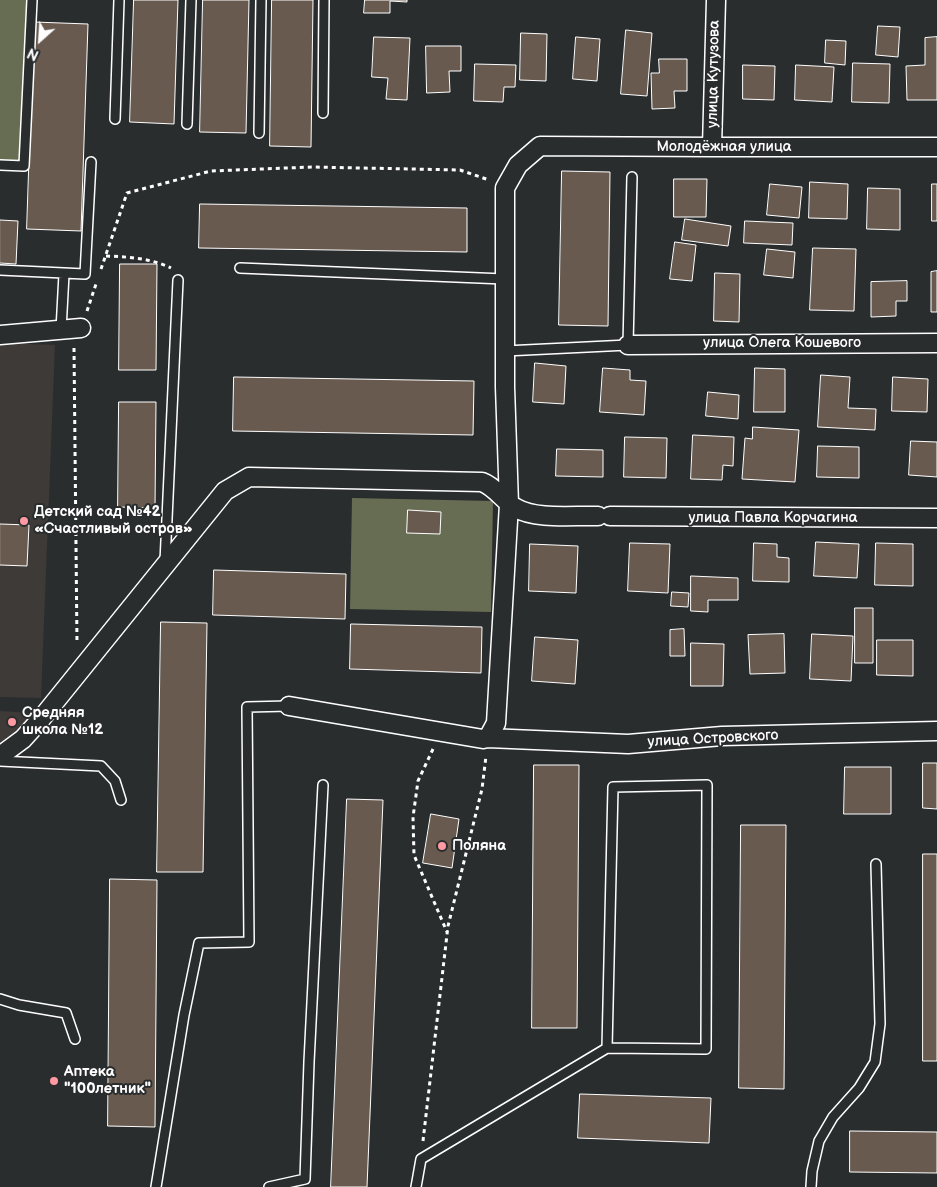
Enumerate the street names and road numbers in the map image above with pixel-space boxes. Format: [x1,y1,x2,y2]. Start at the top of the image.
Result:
street label: улица Кутузова [704,20,724,128]
street label: Молодёжная улица [656,138,792,156]
street label: улица Олега Кошевого [703,334,861,352]
street label: улица Павла Корчагина [688,509,858,527]
street label: улица Островского [647,727,779,751]

